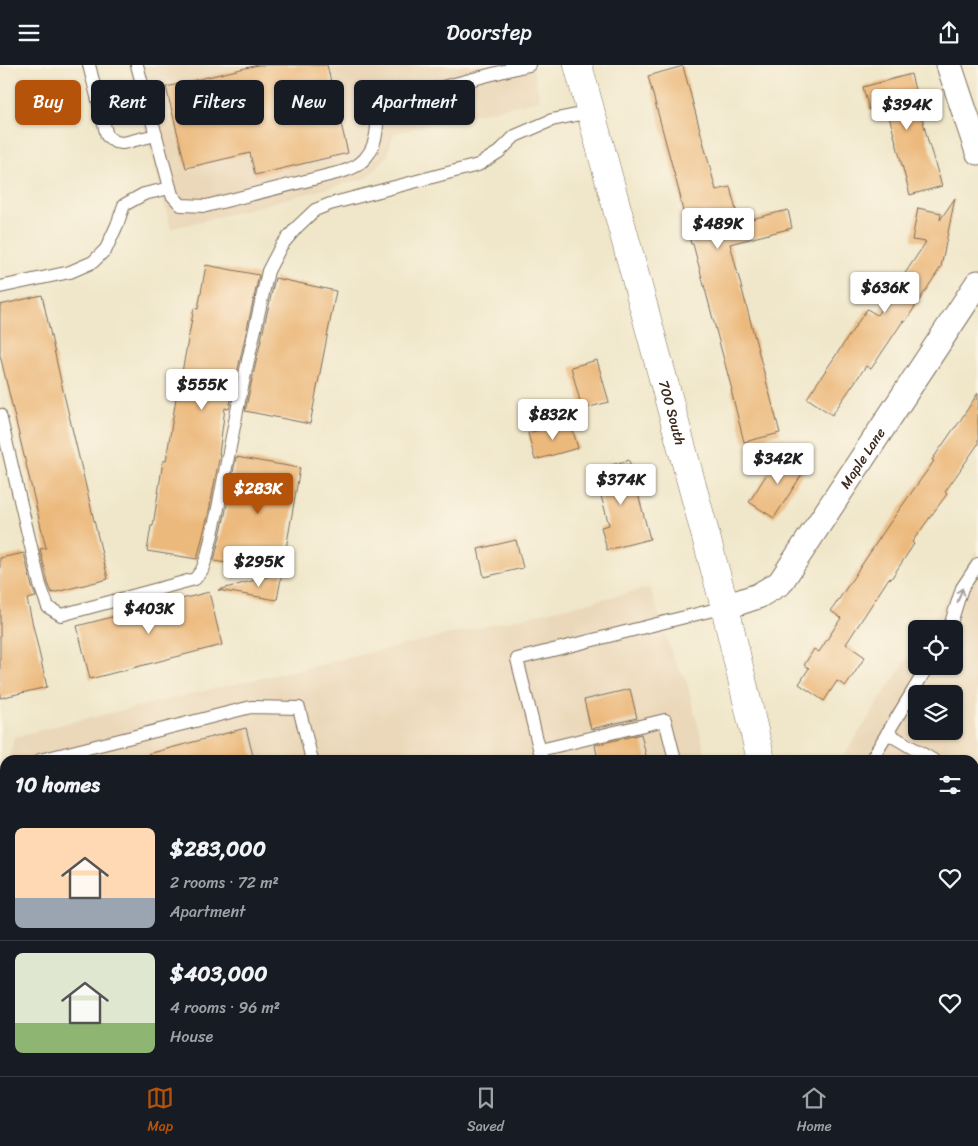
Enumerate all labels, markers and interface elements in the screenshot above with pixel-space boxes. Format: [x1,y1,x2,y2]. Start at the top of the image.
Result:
text: Doorstep [446,13,532,52]
icon: menu [15,19,43,47]
icon: share [935,19,963,47]
chip: Buy [15,80,81,125]
chip: Rent [91,80,165,125]
chip: Filters [175,80,264,125]
chip: New [274,80,344,125]
chip: Apartment [354,80,475,125]
pin: $394K [872,88,942,131]
text: $394K [882,90,932,119]
pin: $489K [683,207,753,250]
text: $489K [693,209,743,238]
pin: $636K [850,271,920,314]
text: $636K [861,273,909,302]
pin: $555K [167,369,237,411]
text: $555K [177,370,227,399]
street label: 700 South [651,377,692,448]
pin: $832K [518,399,588,441]
text: $832K [529,400,577,429]
street label: Maple Lane [833,423,892,494]
pin: $342K [743,443,813,485]
text: $342K [754,444,802,473]
pin: $374K [586,463,656,506]
text: $374K [597,465,645,494]
pin: $283K [223,473,293,515]
text: $283K [234,474,282,503]
pin: $295K [224,545,294,588]
text: $295K [234,547,284,576]
one-way arrow [956,587,965,603]
pin: $403K [114,593,184,635]
text: $403K [124,594,174,623]
map controls [908,620,963,740]
button: locate [908,620,963,675]
button: layers [908,685,963,740]
text: 10 homes [15,766,100,804]
icon: filters [936,771,964,799]
text: $283,000 [170,830,266,868]
icon: home [55,848,115,908]
icon: heart [936,864,964,892]
text: 2 rooms · 72 m² [170,868,279,897]
text: Apartment [170,897,246,926]
text: $403,000 [170,955,268,993]
icon: home [55,973,115,1033]
icon: heart [936,989,964,1017]
text: 4 rooms · 96 m² [170,993,280,1022]
text: House [170,1022,213,1051]
tab: Map [146,1084,174,1139]
tab: Saved [467,1084,504,1139]
tab: Home [797,1084,832,1139]

